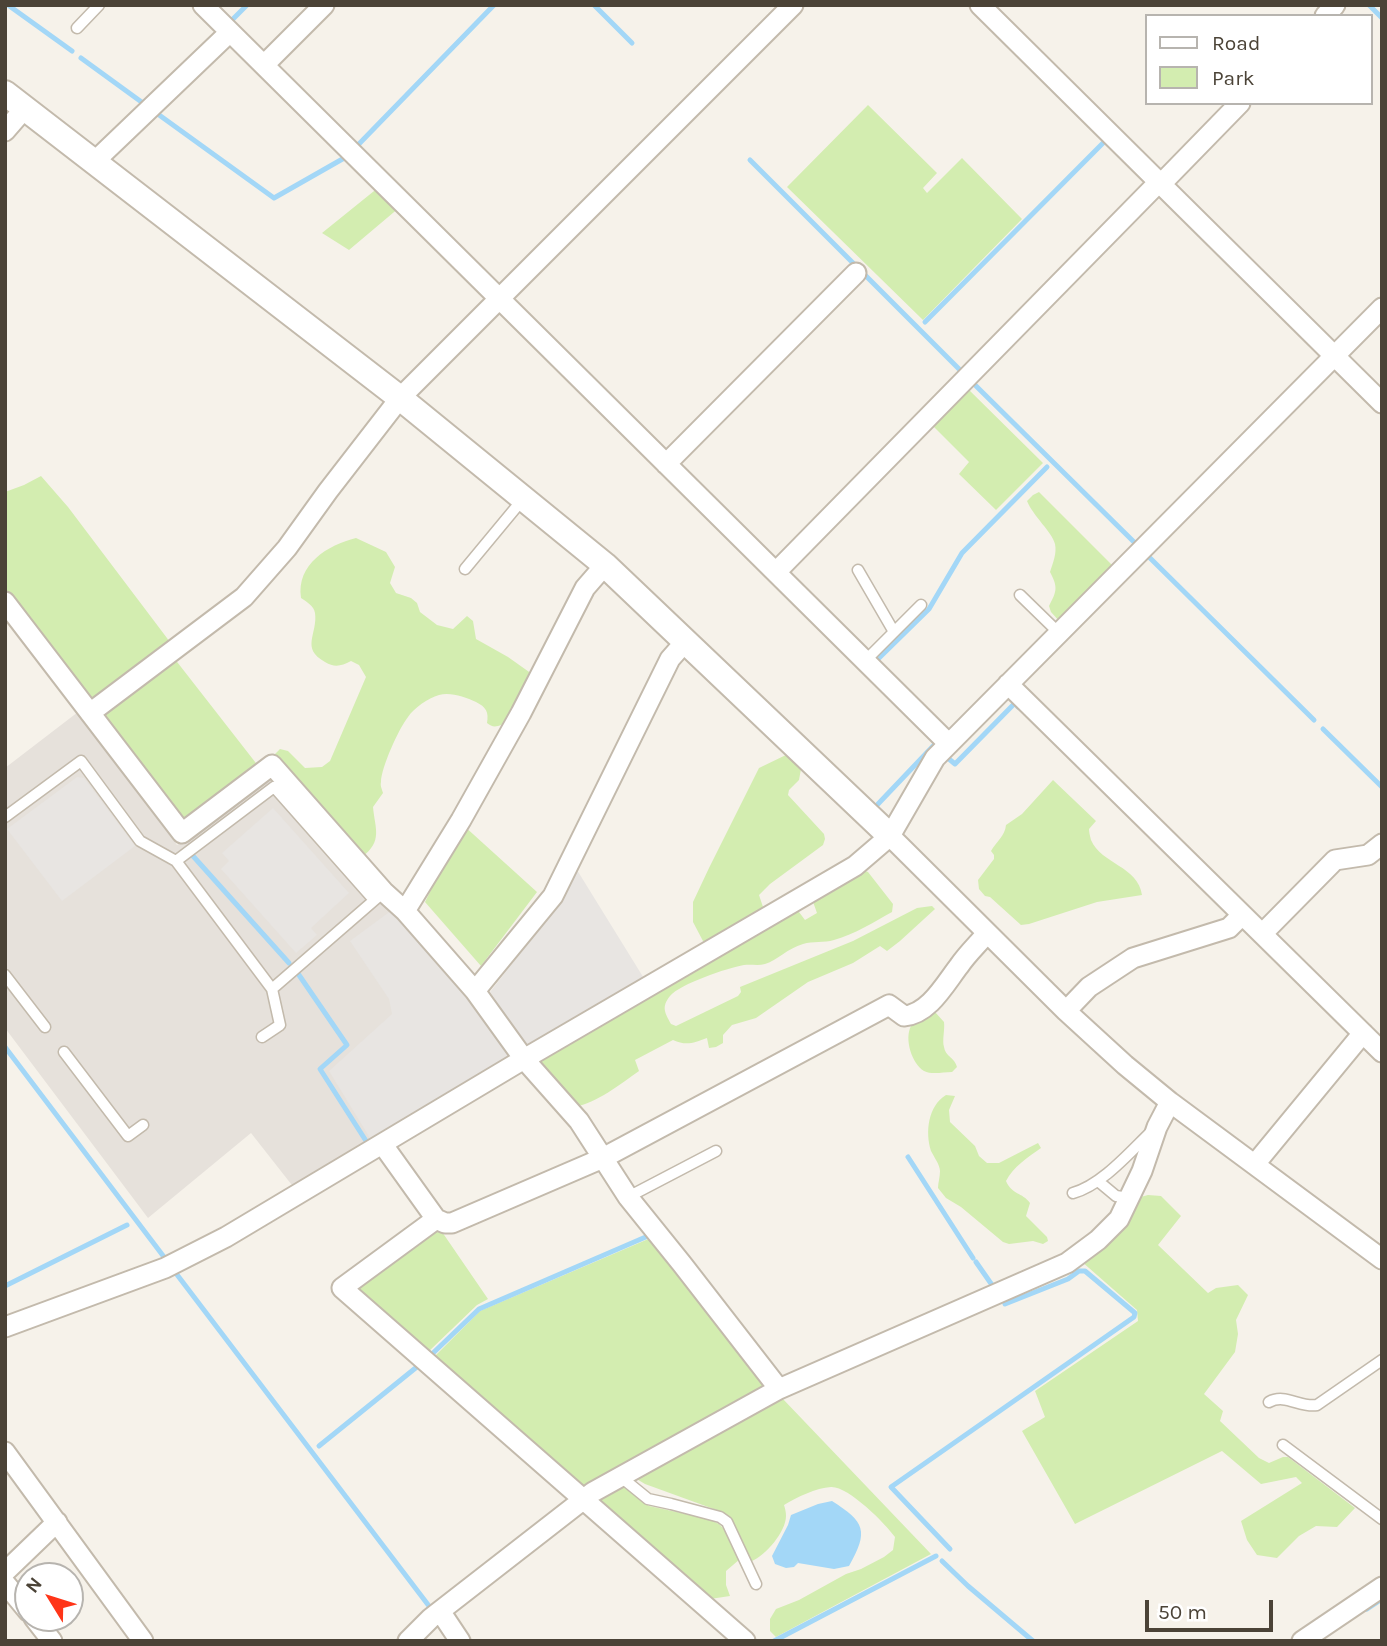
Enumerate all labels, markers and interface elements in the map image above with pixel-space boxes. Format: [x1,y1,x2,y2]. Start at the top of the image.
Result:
legend [1146,14,1373,105]
text: Road [1212,31,1260,55]
text: Park [1212,66,1255,90]
north arrow [14,1562,84,1632]
text: N [21,1573,47,1597]
scale bar [1149,1586,1277,1630]
text: 50 m [1158,1600,1207,1624]

